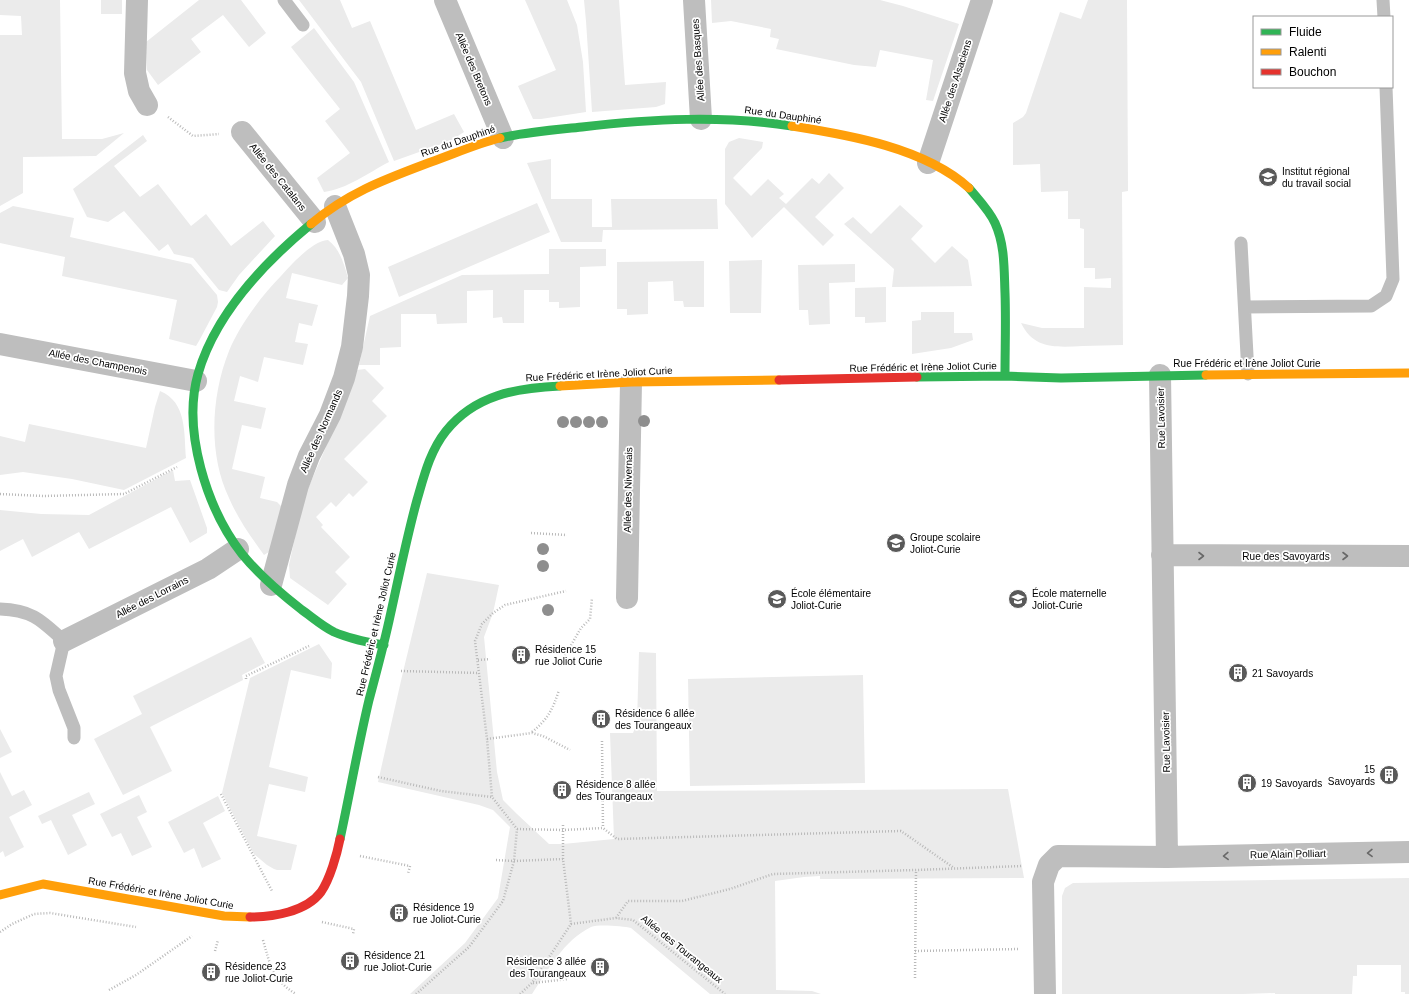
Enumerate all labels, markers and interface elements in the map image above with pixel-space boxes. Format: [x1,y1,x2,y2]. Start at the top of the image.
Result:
legend [1253,16,1393,88]
street label: Allée des Basques [690,18,706,102]
text: Fluide [1289,25,1322,39]
street label: Allée des Bretons [454,31,494,107]
street label: Allée des Alsaciens [936,38,974,124]
text: Ralenti [1289,45,1326,59]
text: Bouchon [1289,65,1336,79]
street label: Rue du Dauphiné [744,104,823,126]
street label: Rue du Dauphiné [419,123,497,159]
street label: Allée des Catalans [247,141,309,213]
school or university icon: Institut régional du travail social [1257,166,1279,188]
place label: Institut régional du travail social [1282,166,1351,189]
street label: Allée des Champenois [48,347,148,377]
street label: Rue Frédéric et Irène Joliot Curie [1173,358,1321,369]
street label: Rue Frédéric et Irène Joliot Curie [849,360,997,374]
street label: Rue Frédéric et Irène Joliot Curie [525,365,673,383]
street label: Rue Lavoisier [1155,387,1167,449]
street label: Allée des Normands [298,388,344,474]
street label: Allée des Nivernais [622,447,634,533]
school or university icon: Groupe scolaire Joliot-Curie [885,532,907,554]
place label: Groupe scolaire Joliot-Curie [910,532,981,555]
street label: Rue Frédéric et Irène Joliot Curie [354,551,398,697]
street label: Rue des Savoyards [1242,551,1330,562]
one-way arrow [1198,552,1204,560]
one-way arrow [1342,552,1348,560]
street label: Allée des Lorrains [114,574,190,620]
place label: École élémentaire Joliot-Curie [791,587,871,611]
place label: École maternelle Joliot-Curie [1032,587,1107,611]
school or university icon: École élémentaire Joliot-Curie [766,588,788,610]
school or university icon: École maternelle Joliot-Curie [1007,588,1029,610]
building icon: Résidence 15 rue Joliot Curie [510,644,532,666]
place label: Résidence 15 rue Joliot Curie [535,644,603,667]
building icon: 21 Savoyards [1227,662,1249,684]
place label: 21 Savoyards [1252,668,1313,679]
building icon: Résidence 6 allée des Tourangeaux [590,708,612,730]
place label: Résidence 6 allée des Tourangeaux [615,708,695,731]
street label: Rue Lavoisier [1160,711,1172,773]
place label: 15 Savoyards [1328,764,1375,787]
building icon: 15 Savoyards [1378,764,1400,786]
building icon: 19 Savoyards [1236,772,1258,794]
place label: 19 Savoyards [1261,778,1322,789]
building icon: Résidence 8 allée des Tourangeaux [551,779,573,801]
place label: Résidence 8 allée des Tourangeaux [576,779,656,802]
street label: Rue Alain Polliart [1250,848,1326,860]
one-way arrow [1367,848,1373,857]
one-way arrow [1223,852,1229,860]
street label: Rue Frédéric et Irène Joliot Curie [88,875,235,911]
building icon: Résidence 19 rue Joliot-Curie [388,902,410,924]
place label: Résidence 19 rue Joliot-Curie [413,902,481,925]
street label: Allée des Tourangeaux [639,913,725,985]
building icon: Résidence 21 rue Joliot-Curie [339,950,361,972]
place label: Résidence 21 rue Joliot-Curie [364,950,432,973]
place label: Résidence 3 allée des Tourangeaux [507,956,586,979]
building icon: Résidence 3 allée des Tourangeaux [589,956,611,978]
building icon: Résidence 23 rue Joliot-Curie [200,961,222,983]
place label: Résidence 23 rue Joliot-Curie [225,961,293,984]

